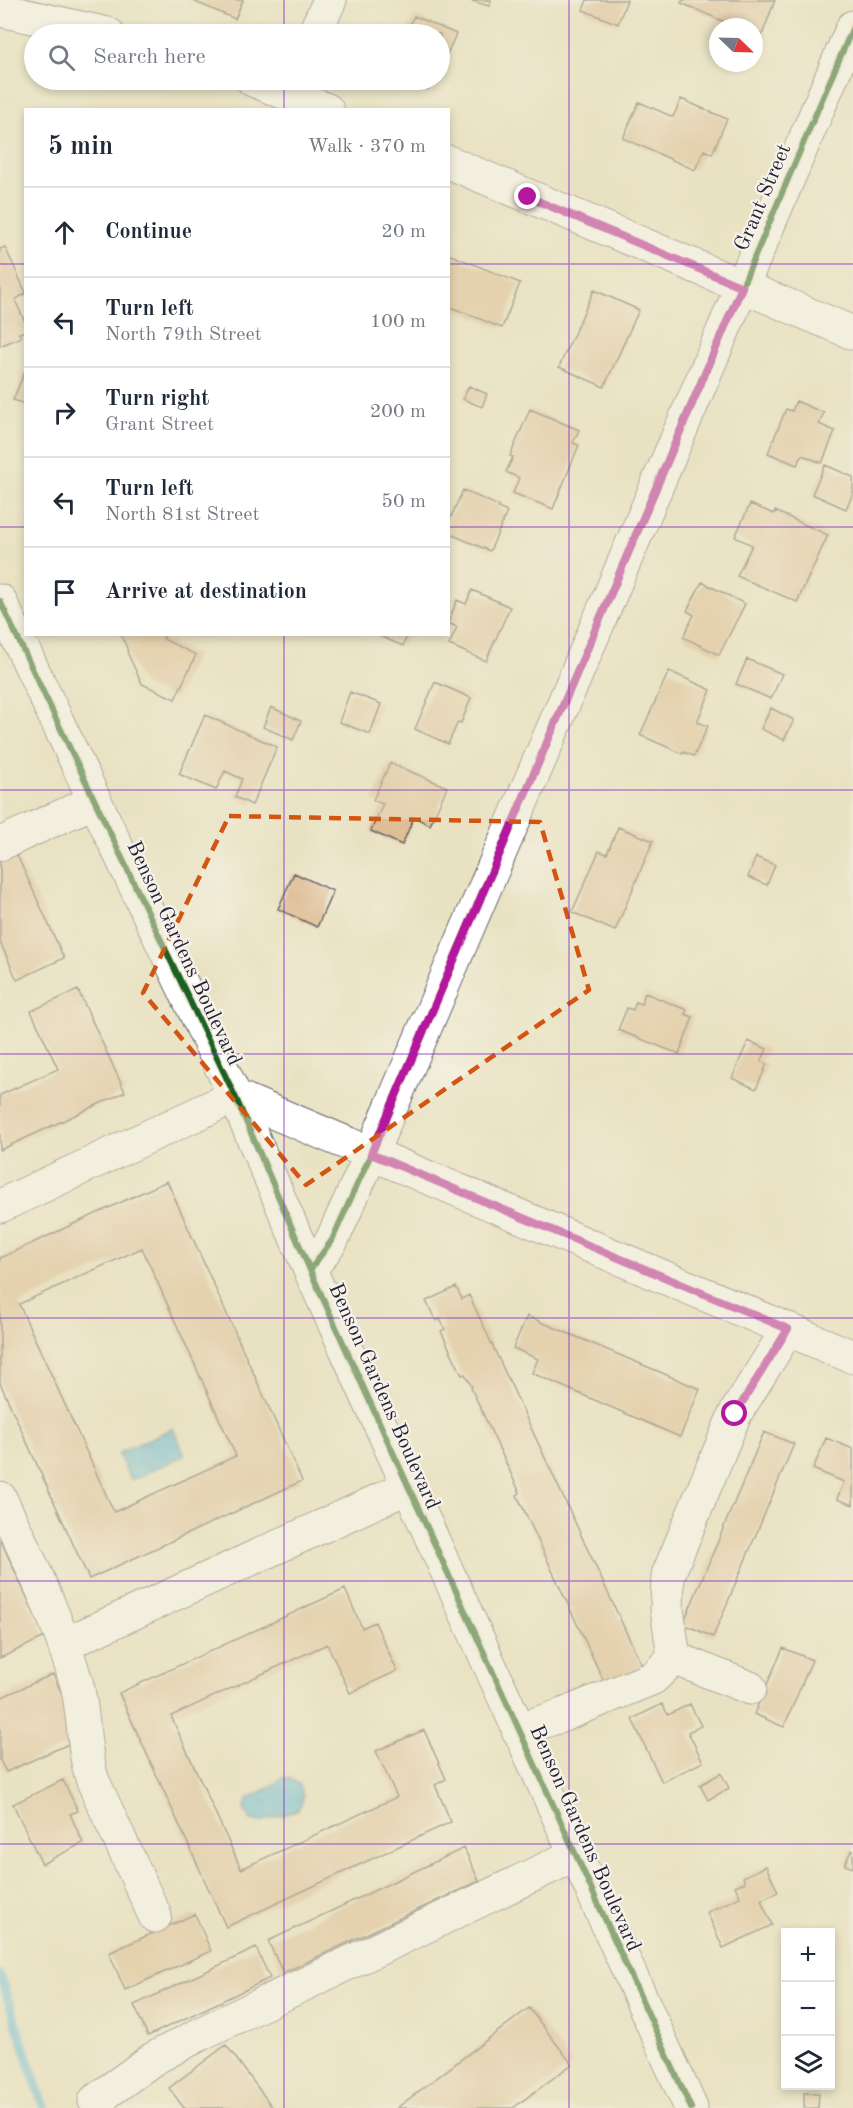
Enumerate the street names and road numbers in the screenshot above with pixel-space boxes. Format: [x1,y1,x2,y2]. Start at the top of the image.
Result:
street label: Grant Street [731,141,795,254]
street label: Benson Gardens Boulevard [122,838,245,1069]
street label: Benson Gardens Boulevard [324,1280,443,1513]
street label: Benson Gardens Boulevard [525,1722,644,1955]

